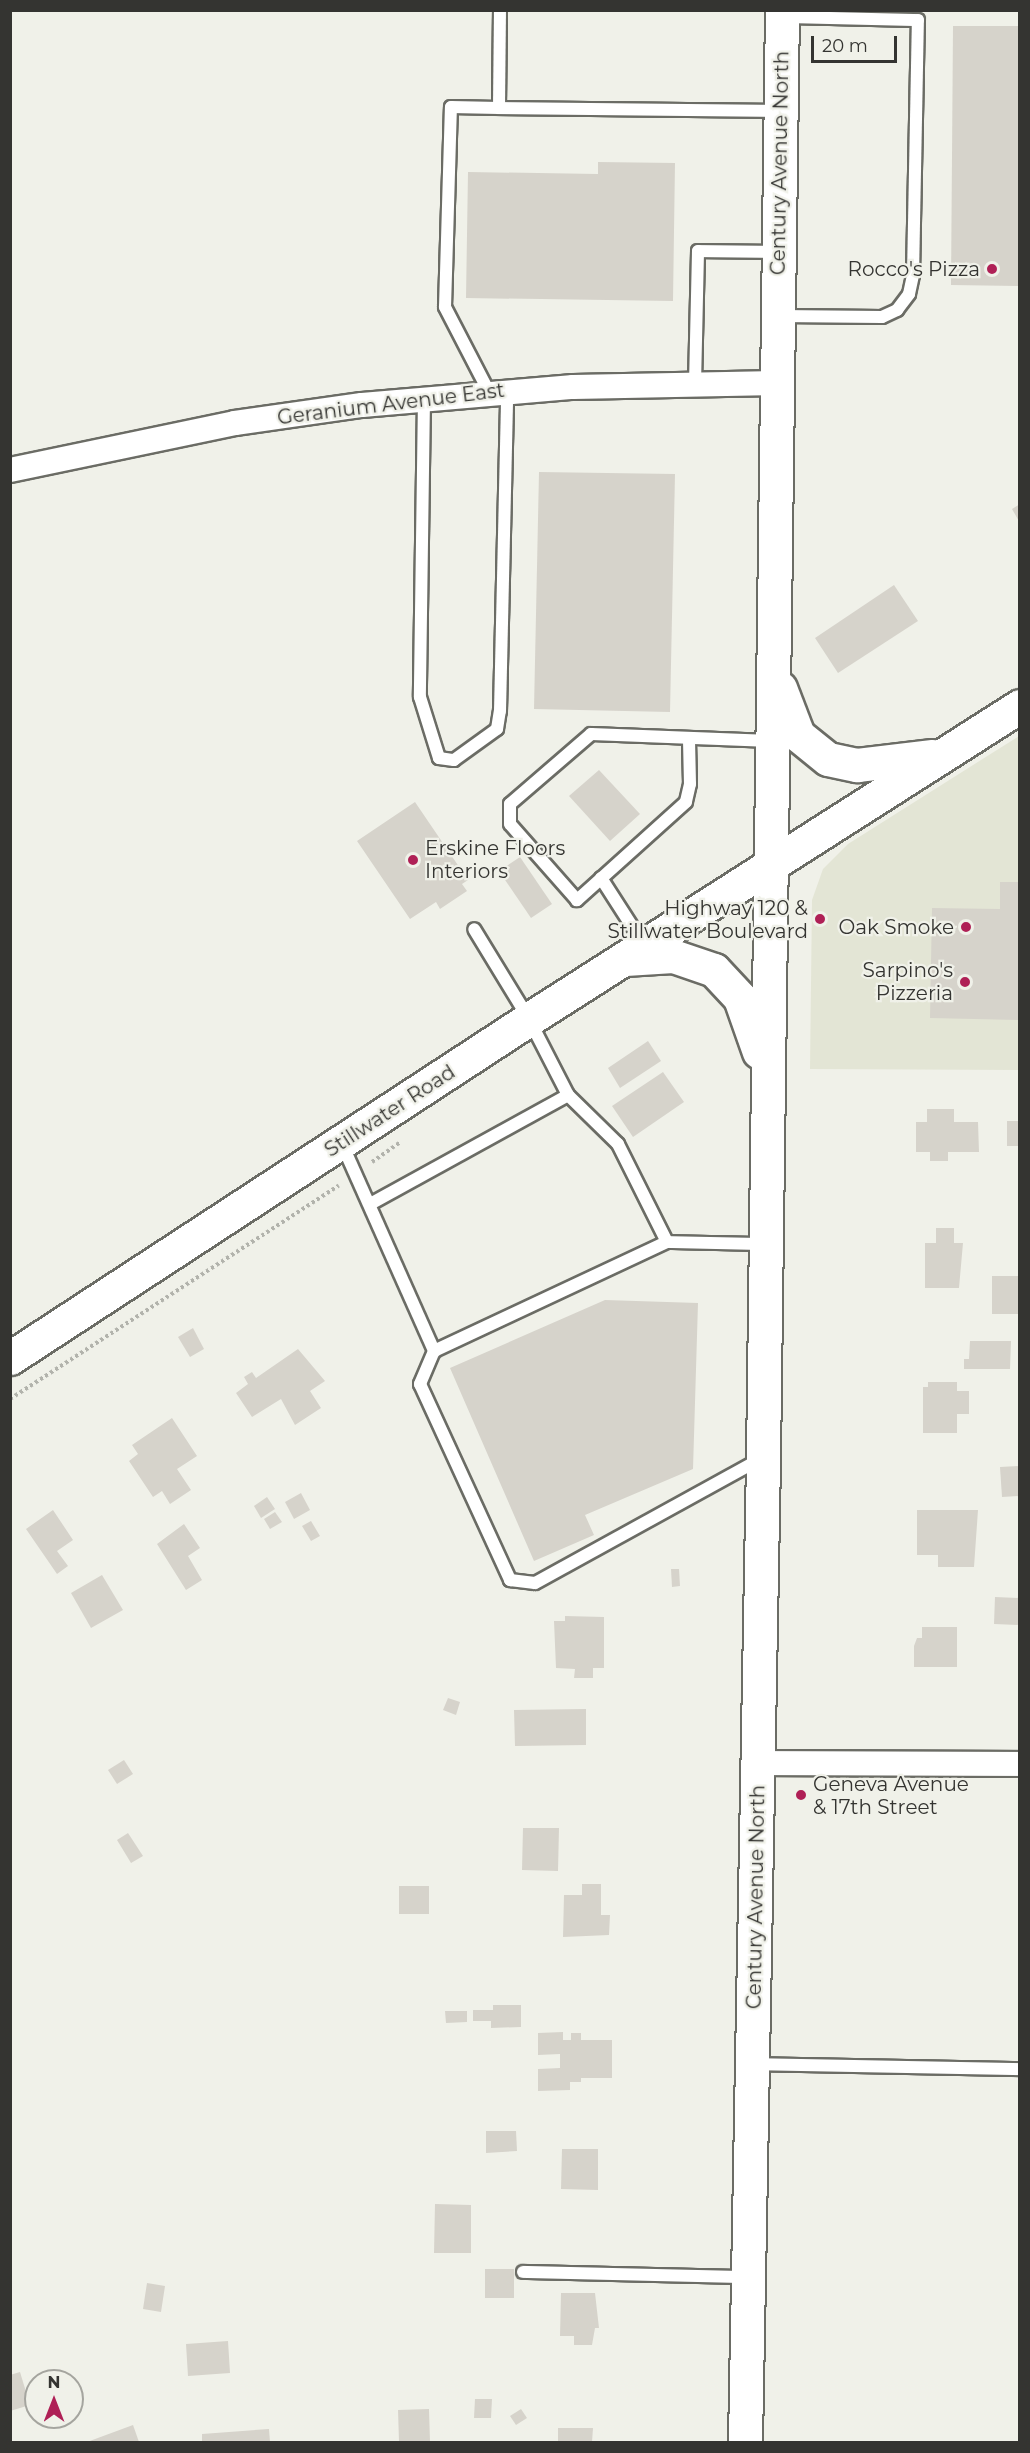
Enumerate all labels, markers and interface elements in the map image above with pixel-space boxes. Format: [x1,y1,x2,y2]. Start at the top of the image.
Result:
scale bar [814,24,900,62]
text: 20 m [822,35,868,57]
street label: Century Avenue North [766,51,794,275]
place label: Rocco's Pizza [848,257,980,281]
marker: Rocco's Pizza [985,262,999,276]
street label: Geranium Avenue East [276,378,506,430]
place label: Erskine Floors Interiors [425,837,565,884]
marker: Erskine Floors Interiors [406,853,420,867]
place label: Highway 120 & Stillwater Boulevard [607,896,808,943]
marker: Highway 120 & Stillwater Boulevard [813,912,827,926]
place label: Oak Smoke [839,915,954,939]
marker: Oak Smoke [959,920,973,934]
place label: Sarpino's Pizzeria [863,958,953,1005]
marker: Sarpino's Pizzeria [958,975,972,989]
street label: Stillwater Road [320,1060,460,1162]
place label: Geneva Avenue & 17th Street [813,1772,969,1819]
street label: Century Avenue North [742,1785,770,2009]
marker: Geneva Avenue & 17th Street [794,1788,808,1802]
north arrow [24,2369,84,2429]
text: N [48,2373,60,2392]

